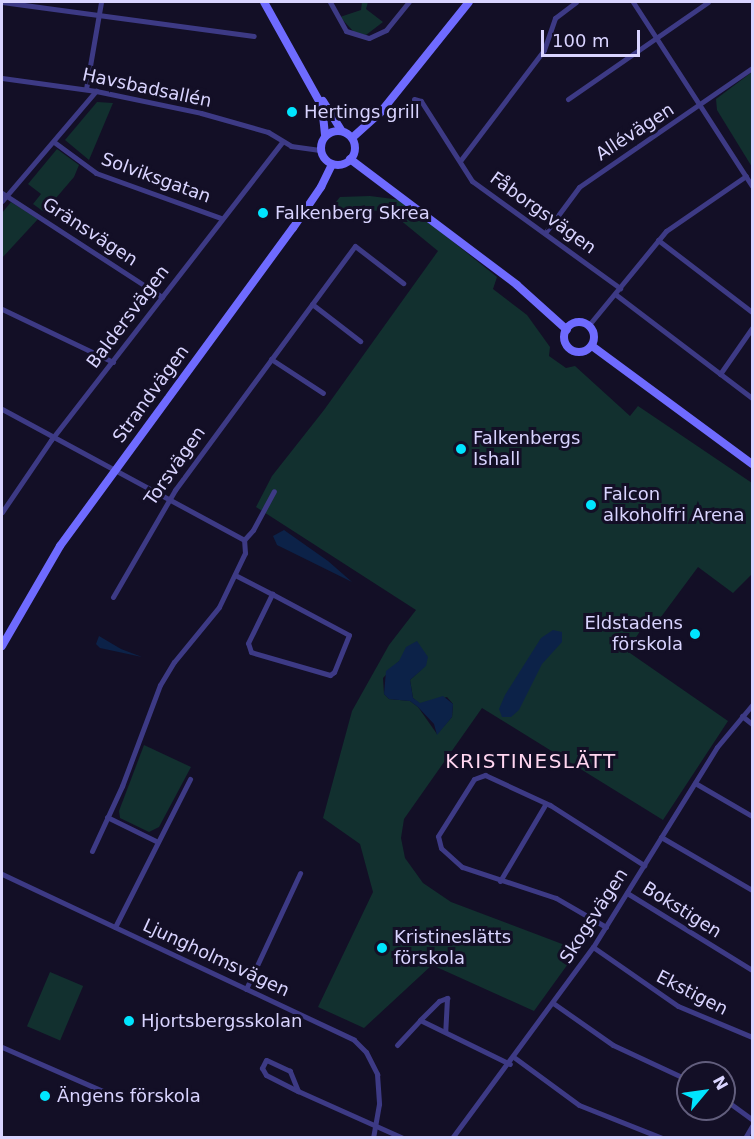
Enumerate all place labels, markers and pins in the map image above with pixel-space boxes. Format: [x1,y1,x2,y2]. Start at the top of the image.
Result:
place label: Hertings grill [304,101,420,123]
marker: Hertings grill [285,105,299,119]
place label: Falkenberg Skrea [275,202,430,224]
marker: Falkenberg Skrea [256,206,270,220]
place label: Falkenbergs Ishall [473,428,580,470]
marker: Falkenbergs Ishall [454,442,468,456]
place label: Falcon alkoholfri Arena [603,484,745,526]
marker: Falcon alkoholfri Arena [584,498,598,512]
place label: Eldstadens förskola [584,613,683,656]
marker: Eldstadens förskola [688,627,702,641]
place label: Kristineslätts förskola [394,927,511,970]
marker: Kristineslätts förskola [375,941,389,955]
place label: Hjortsbergsskolan [141,1010,302,1032]
marker: Hjortsbergsskolan [122,1014,136,1028]
place label: Ängens förskola [57,1085,201,1107]
marker: Ängens förskola [38,1089,52,1103]

